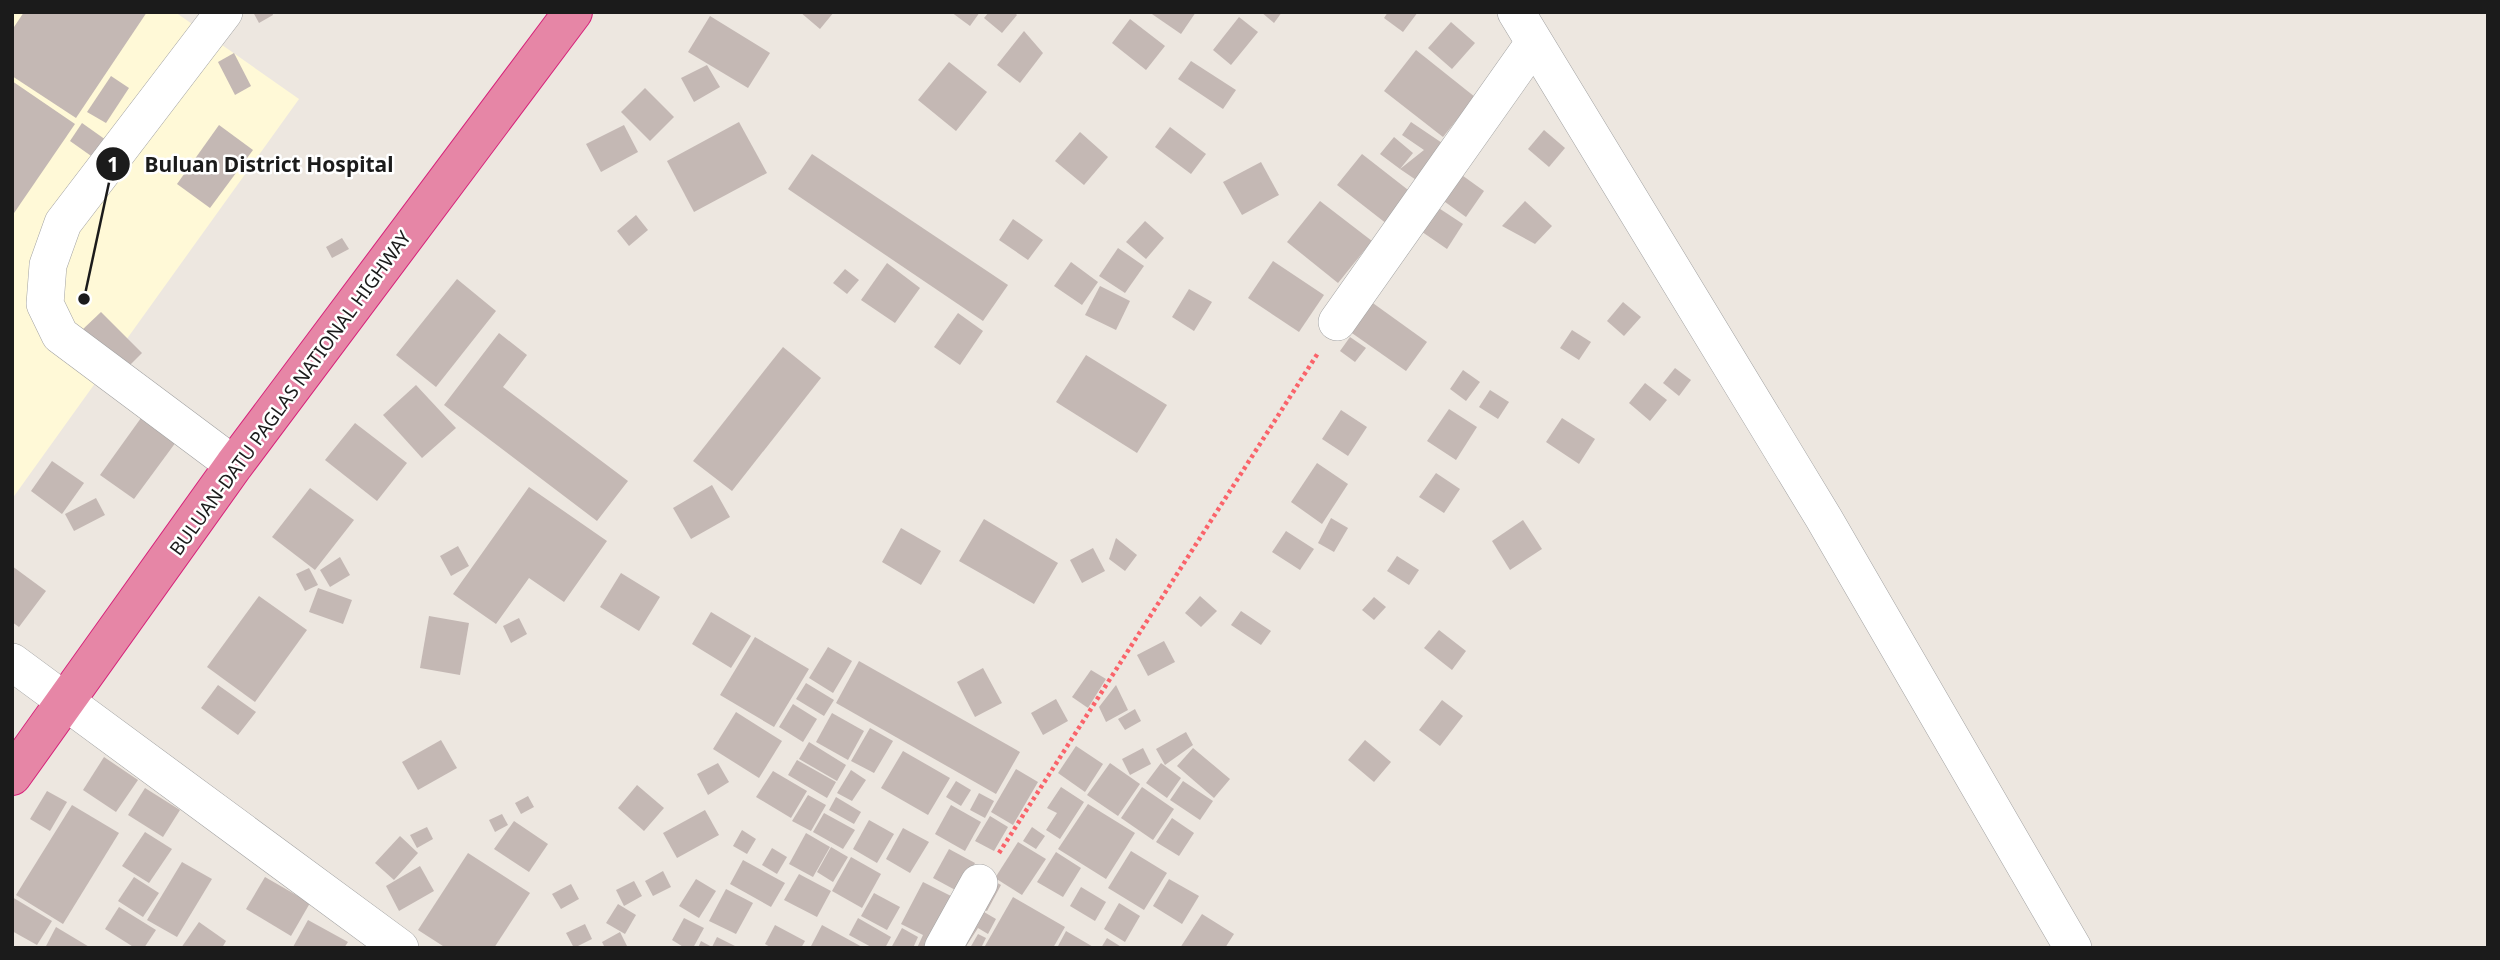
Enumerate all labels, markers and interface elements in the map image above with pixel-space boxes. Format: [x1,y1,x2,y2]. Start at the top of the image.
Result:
callout: Buluan District Hospital [95,143,407,185]
text: 1 [107,150,119,178]
text: Buluan District Hospital [145,150,393,178]
street label: BULUAN-DATU PAGLAS NATIONAL HIGHWAY [163,225,417,561]

